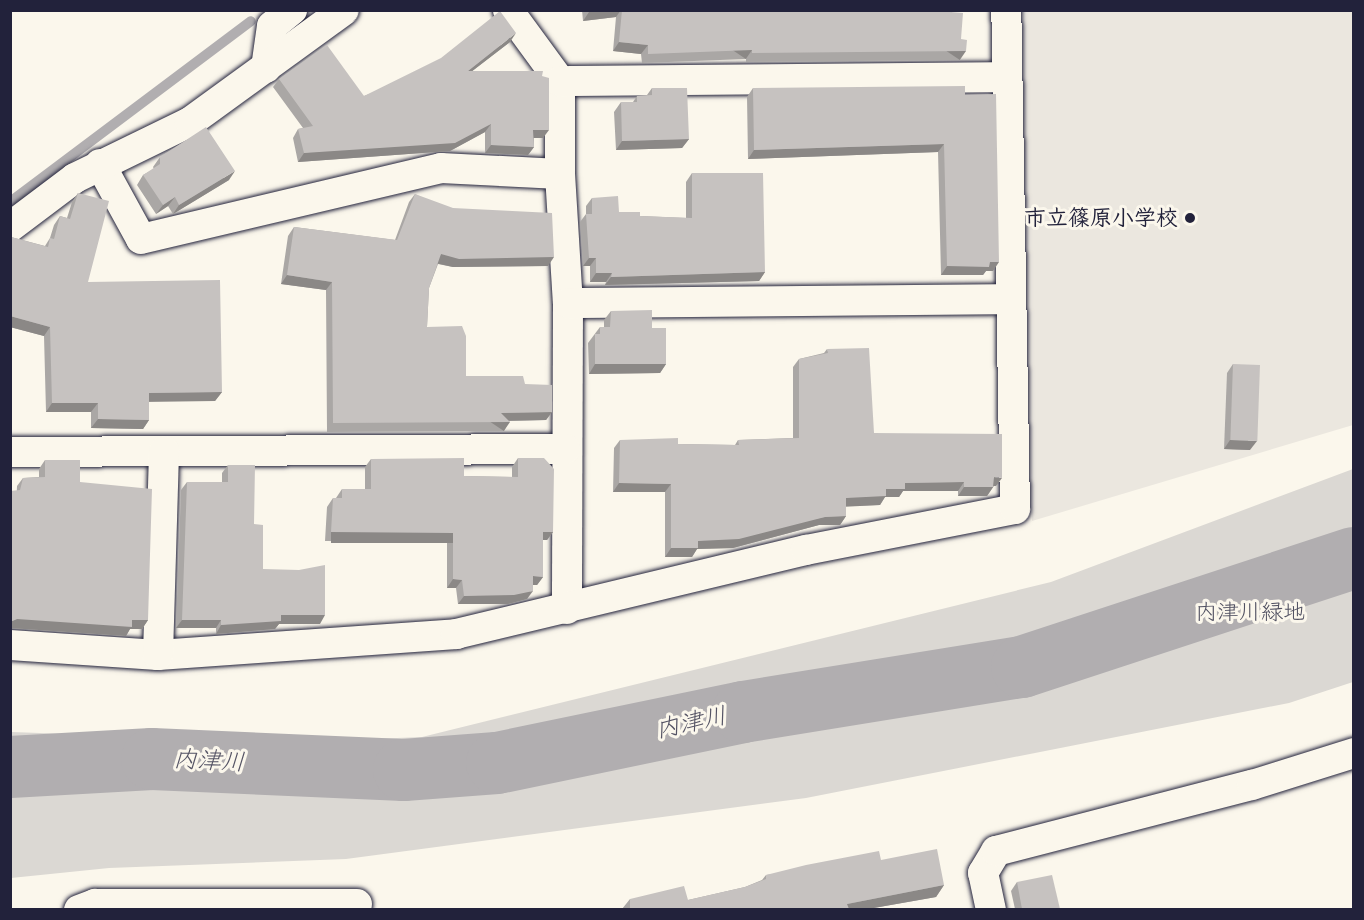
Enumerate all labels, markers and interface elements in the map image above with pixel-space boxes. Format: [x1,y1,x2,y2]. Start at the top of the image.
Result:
place label: 市立篠原小学校 [1024,205,1178,231]
marker: 市立篠原小学校 [1183,211,1197,225]
park label: 内津川緑地 [1195,599,1305,625]
water label: 内津川 [653,701,729,745]
water label: 内津川 [172,745,246,777]

